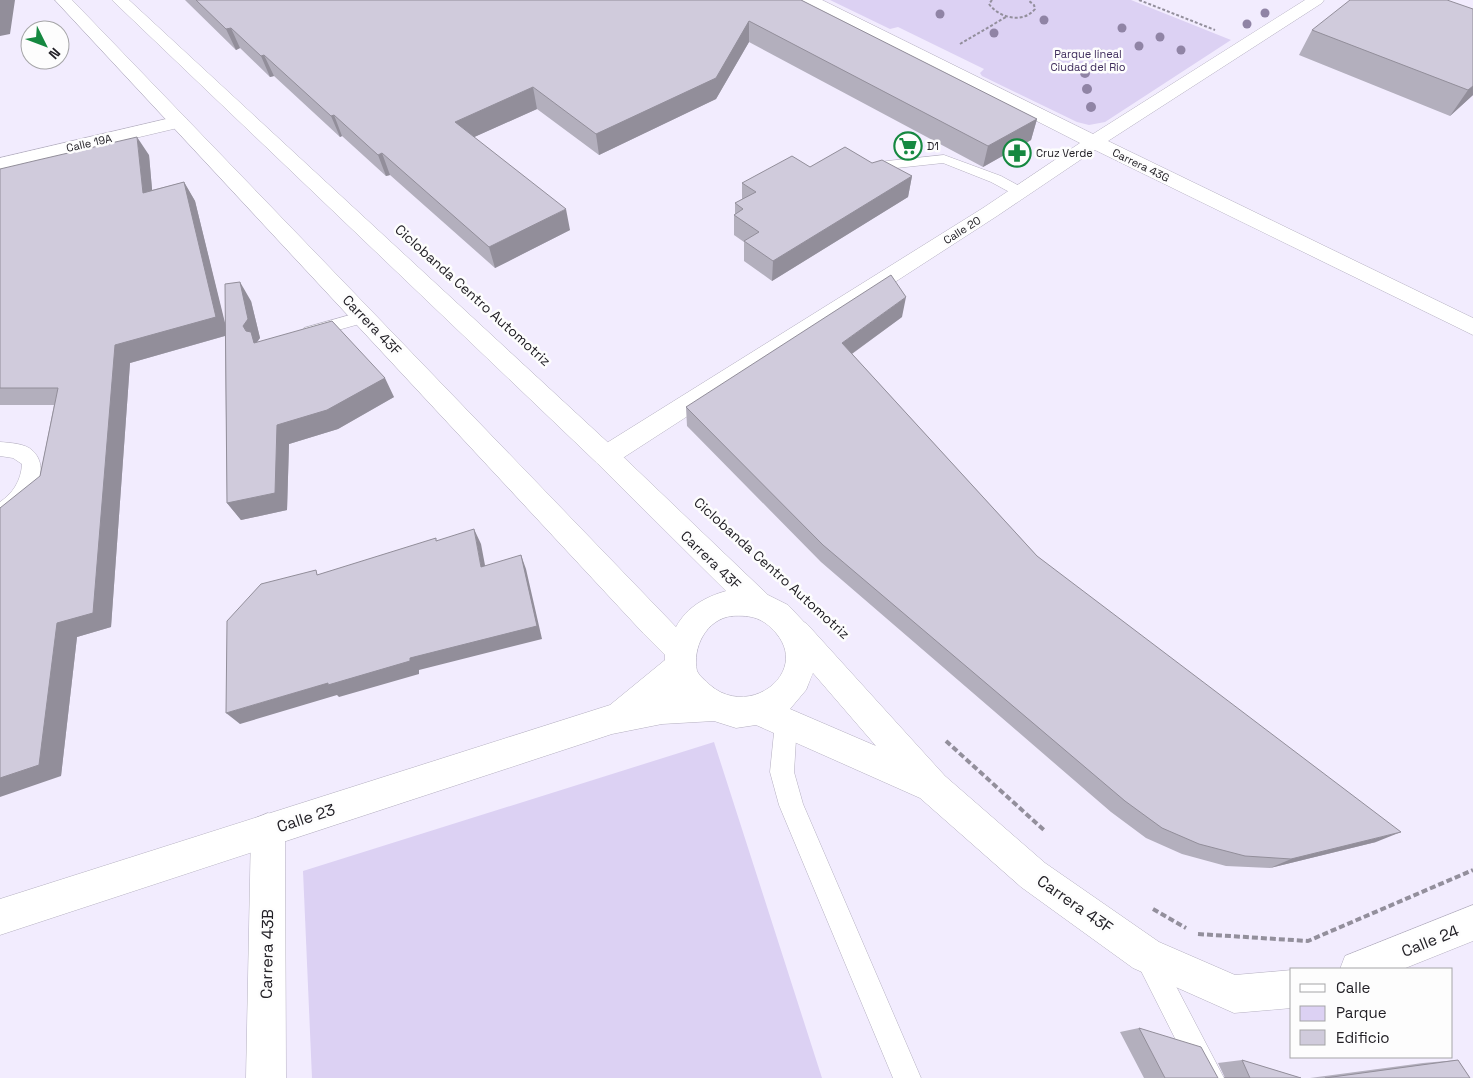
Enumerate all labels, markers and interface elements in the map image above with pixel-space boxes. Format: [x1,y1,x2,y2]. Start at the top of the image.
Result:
north arrow [20,20,70,70]
text: N [45,44,64,63]
park label: Parque lineal Ciudad del Rio [1050,47,1126,74]
street label: Calle 19A [65,131,113,155]
supermarket icon: D1 [893,131,923,161]
pharmacy icon: Cruz Verde [1002,138,1032,168]
place label: D1 [927,139,939,153]
street label: Carrera 43G [1110,145,1172,185]
place label: Cruz Verde [1036,146,1093,160]
street label: Calle 20 [941,213,983,247]
street label: Ciclobanda Centro Automotriz [391,220,555,370]
street label: Carrera 43F [339,291,406,359]
street label: Ciclobanda Centro Automotriz [690,493,854,643]
street label: Carrera 43F [677,527,745,594]
street label: Calle 23 [274,799,338,837]
street label: Carrera 43F [1033,870,1117,938]
street label: Carrera 43B [256,909,278,999]
street label: Calle 24 [1398,920,1462,962]
legend [1290,968,1453,1058]
text: Calle [1336,978,1371,997]
text: Parque [1336,1003,1387,1022]
text: Edificio [1336,1028,1390,1047]

